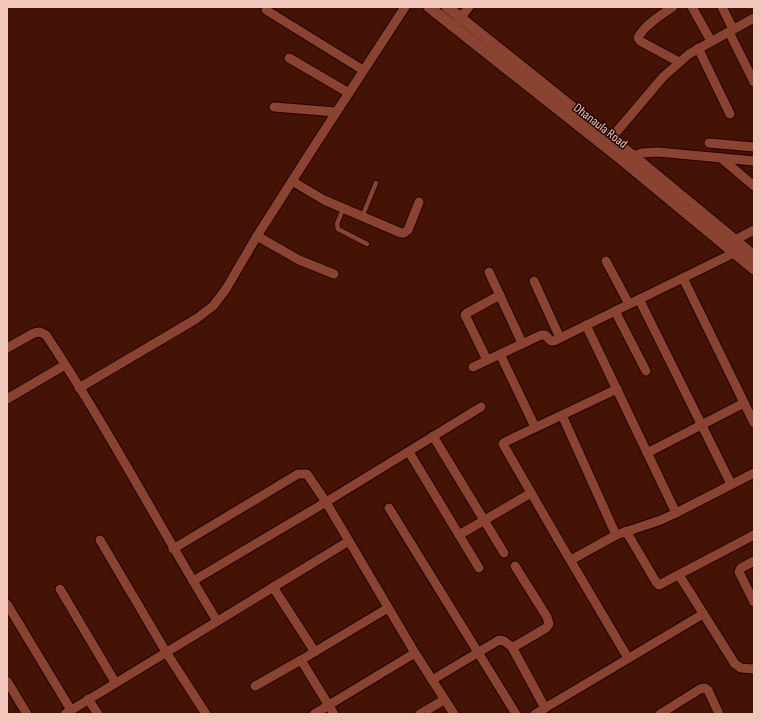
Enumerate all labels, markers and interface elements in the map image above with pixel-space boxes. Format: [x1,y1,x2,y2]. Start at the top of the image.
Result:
street label: Dhanaula Road [570,100,631,152]

